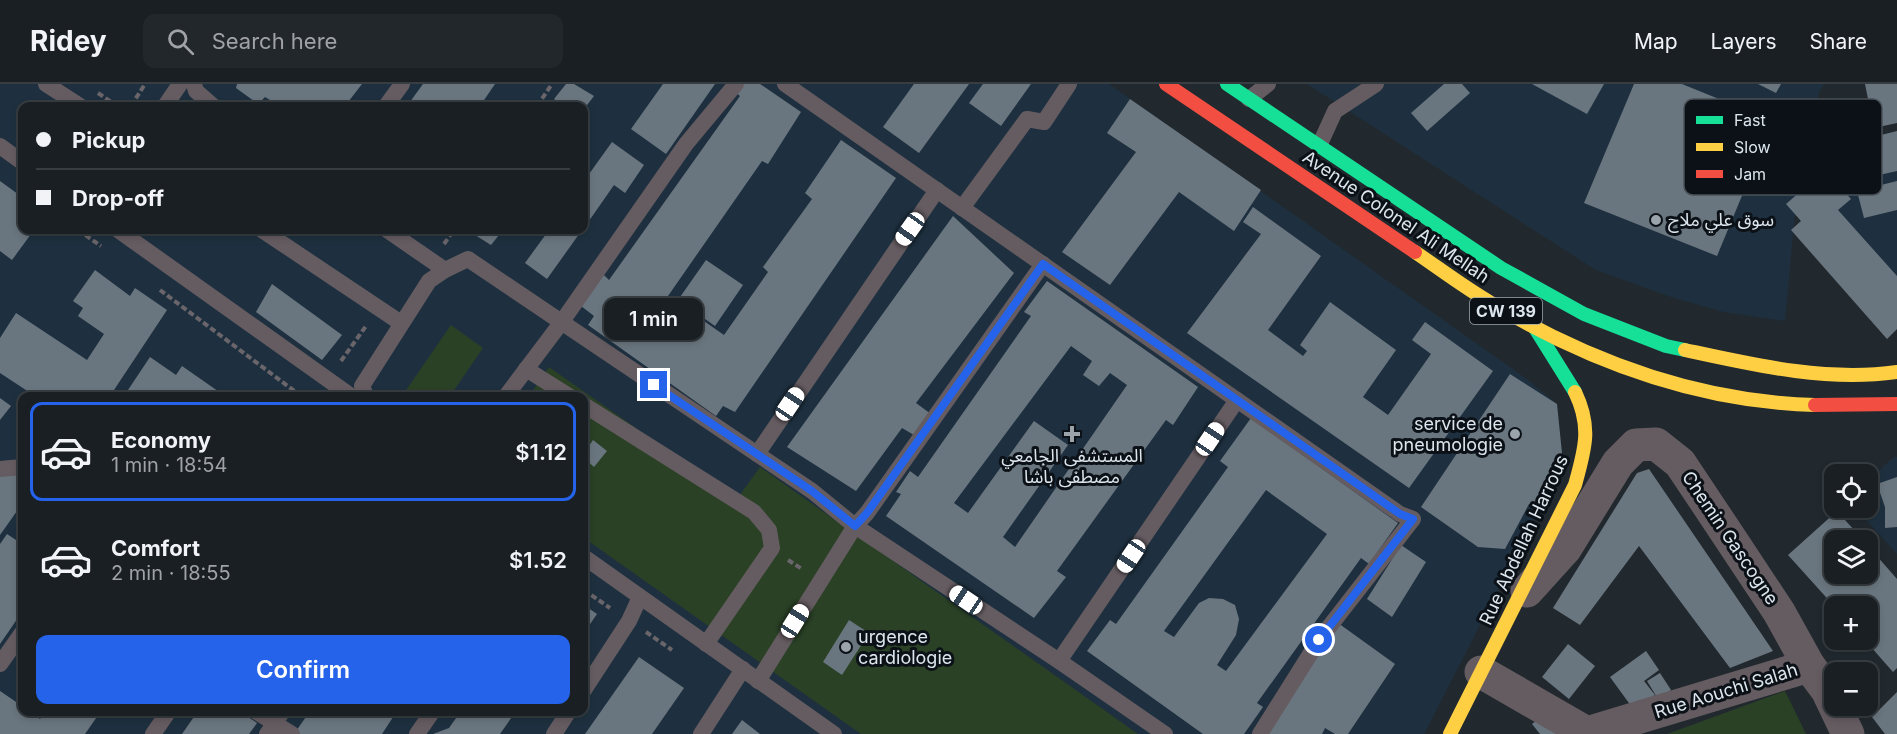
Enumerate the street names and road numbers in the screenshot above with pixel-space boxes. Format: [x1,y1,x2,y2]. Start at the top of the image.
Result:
street label: Avenue Colonel Ali Mellah [1299,146,1493,287]
road number: CW 139 [1470,298,1542,324]
street label: Rue Abdellah Harrous [1475,451,1572,628]
street label: Chemin Gascogne [1678,467,1783,608]
street label: Rue Aouchi Salah [1652,659,1800,722]

